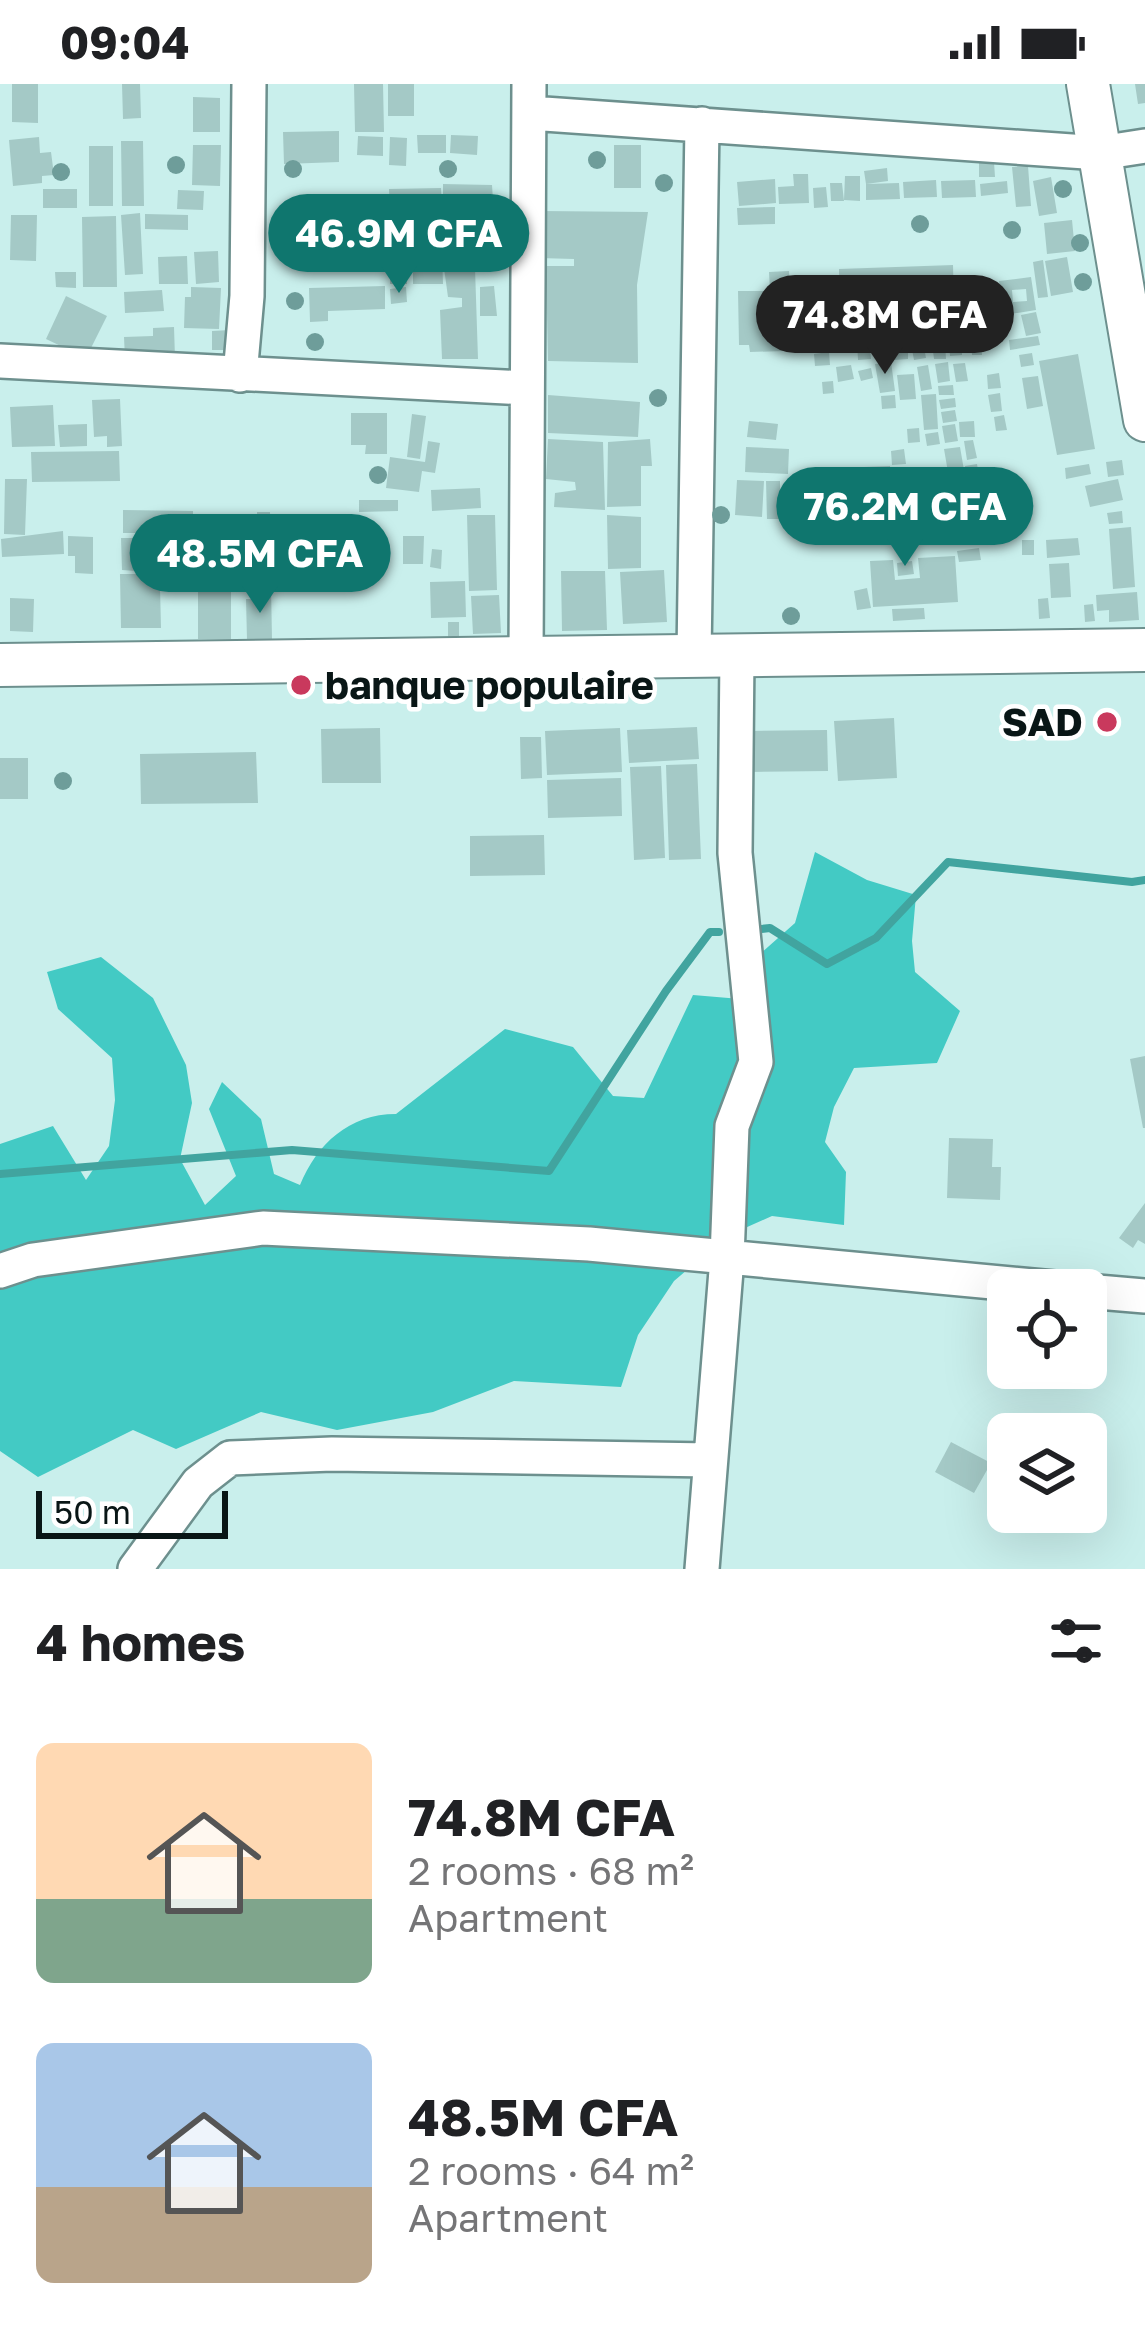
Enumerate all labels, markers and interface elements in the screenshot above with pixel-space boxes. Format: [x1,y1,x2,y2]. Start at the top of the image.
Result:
text: 09:04 [60,15,190,69]
pin: 46.9M CFA [262,194,536,296]
text: 46.9M CFA [295,209,503,256]
pin: 74.8M CFA [748,275,1022,377]
text: 74.8M CFA [783,290,987,337]
pin: 76.2M CFA [768,467,1042,569]
text: 76.2M CFA [803,482,1007,529]
pin: 48.5M CFA [123,514,397,616]
text: 48.5M CFA [157,529,363,576]
place label: banque populaire [325,661,654,708]
marker: banque populaire [288,672,314,698]
place label: SAD [1002,698,1083,745]
marker: SAD [1094,709,1120,735]
map controls [987,1269,1107,1533]
button: locate [987,1269,1107,1389]
button: layers [987,1413,1107,1533]
scale bar [36,1485,228,1538]
text: 50 m [54,1492,131,1531]
icon: filters [1043,1608,1109,1674]
text: 4 homes [36,1611,245,1672]
text: 74.8M CFA [408,1786,675,1847]
icon: home [132,1791,276,1935]
text: 2 rooms · 68 m² [408,1847,694,1894]
text: Apartment [408,1894,608,1941]
text: 48.5M CFA [408,2086,678,2147]
icon: home [132,2091,276,2235]
text: 2 rooms · 64 m² [408,2147,694,2194]
text: Apartment [408,2194,608,2241]

